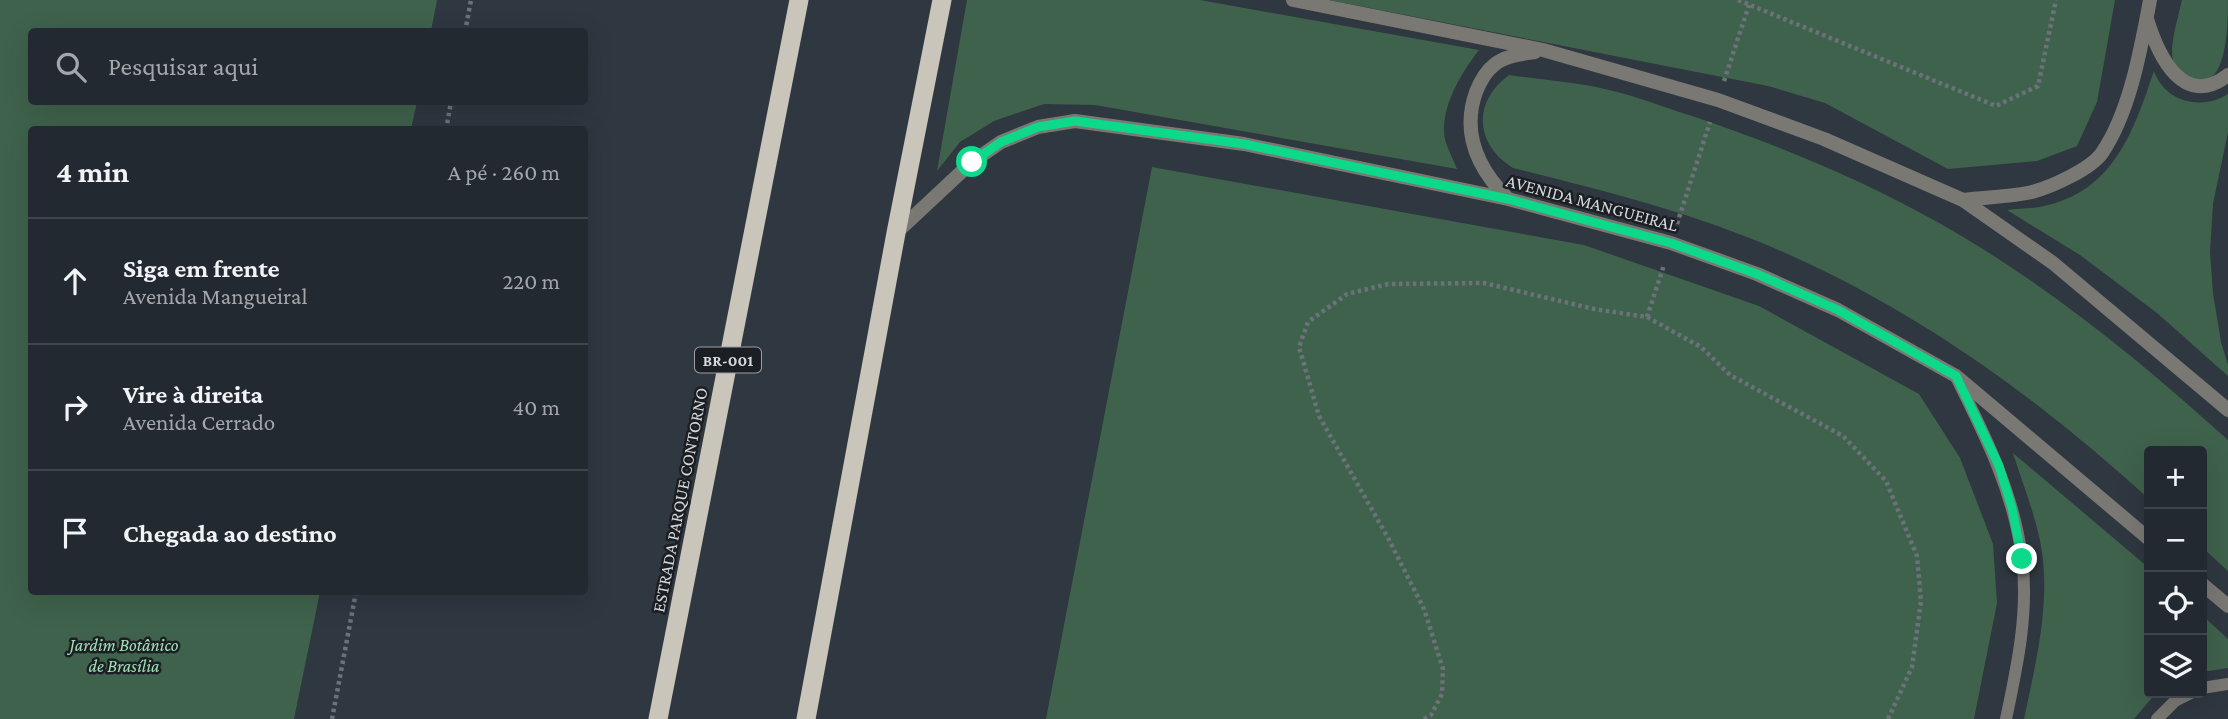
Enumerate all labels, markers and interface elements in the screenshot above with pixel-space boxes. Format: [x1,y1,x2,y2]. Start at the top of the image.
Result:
search box [28,28,588,105]
icon: search [52,48,90,86]
text: Pesquisar aqui [108,52,258,81]
route start [956,146,987,177]
text: 4 min [56,155,129,188]
text: A pé · 260 m [448,159,560,185]
street label: AVENIDA MANGUEIRAL [1504,170,1680,236]
text: Siga em frente [123,254,280,283]
icon: ahead [56,262,94,300]
text: 220 m [502,268,560,294]
text: Avenida Mangueiral [123,283,307,309]
road number: BR-001 [695,348,761,372]
text: Vire à direita [123,380,263,409]
street label: ESTRADA PARQUE CONTORNO [648,386,712,614]
icon: right [56,388,94,426]
text: 40 m [512,394,560,420]
text: Avenida Cerrado [123,409,275,435]
map controls [2144,446,2207,698]
button: + [2144,446,2207,509]
button: − [2144,509,2207,572]
icon: arrive [56,514,94,552]
text: Chegada ao destino [123,519,337,548]
route end [2006,543,2037,574]
button: locate [2144,572,2207,635]
park label: Jardim Botânico de Brasília [67,635,179,676]
button: layers [2144,635,2207,698]

